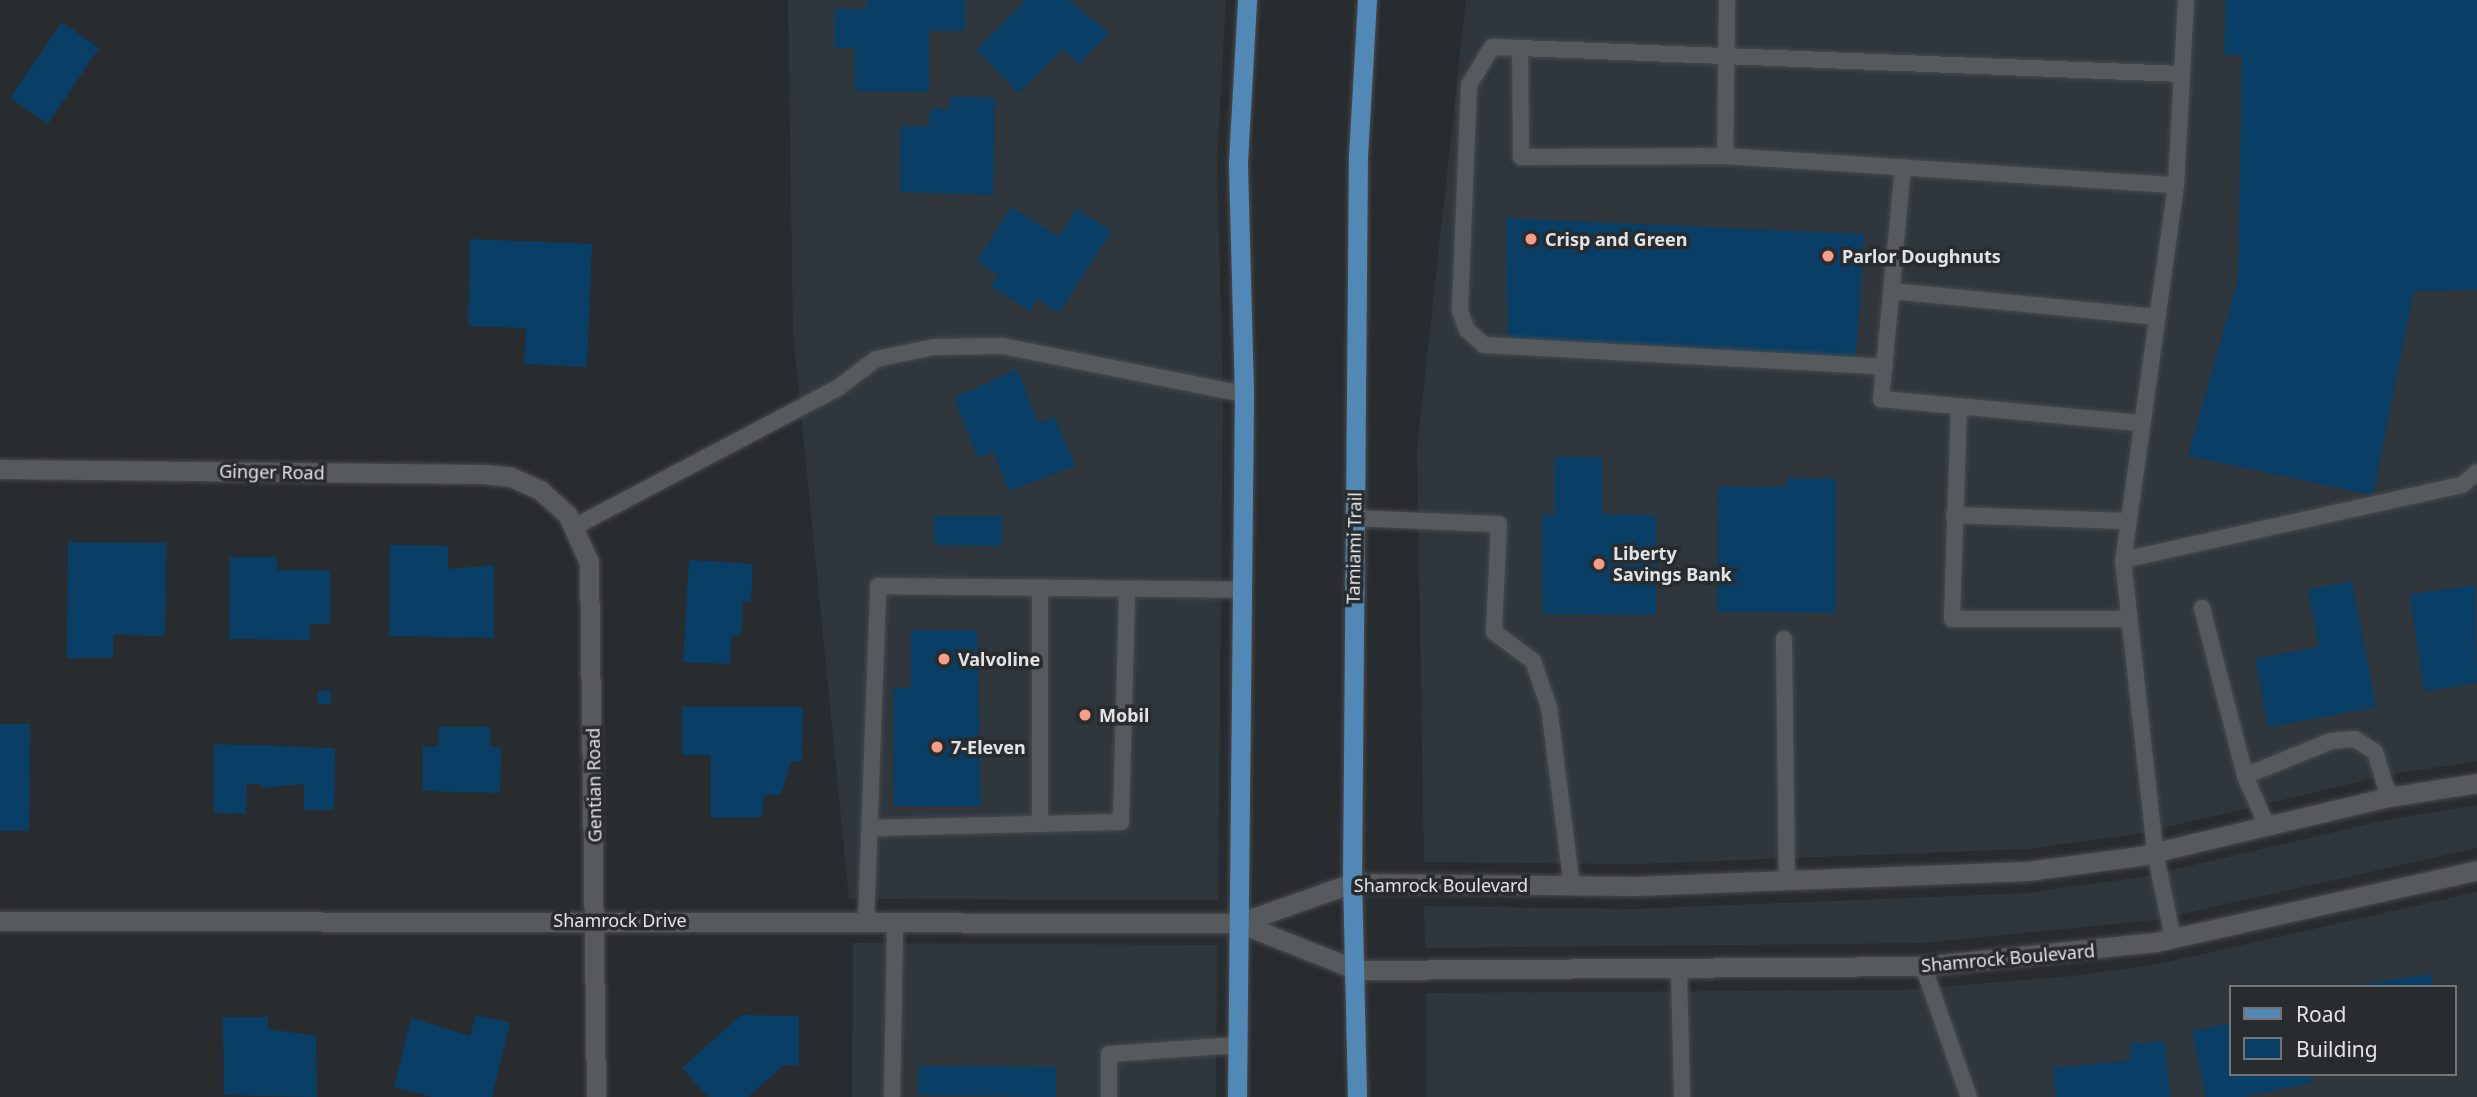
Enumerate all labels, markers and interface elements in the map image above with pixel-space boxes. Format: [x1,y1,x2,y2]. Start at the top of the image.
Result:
place label: Crisp and Green [1545,228,1688,250]
marker: Crisp and Green [1523,231,1539,247]
place label: Parlor Doughnuts [1842,245,2001,267]
marker: Parlor Doughnuts [1820,248,1836,264]
street label: Ginger Road [219,460,325,484]
street label: Tamiami Trail [1342,492,1366,604]
place label: Liberty Savings Bank [1613,543,1732,586]
marker: Liberty Savings Bank [1591,556,1607,572]
place label: Valvoline [958,648,1040,670]
marker: Valvoline [936,651,952,667]
place label: Mobil [1099,704,1149,726]
marker: Mobil [1077,707,1093,723]
street label: Gentian Road [582,727,606,843]
place label: 7-Eleven [951,736,1026,758]
marker: 7-Eleven [929,739,945,755]
street label: Shamrock Boulevard [1354,874,1528,896]
street label: Shamrock Drive [553,909,687,931]
street label: Shamrock Boulevard [1920,940,2096,976]
legend [2228,985,2456,1076]
text: Road [2296,1000,2346,1028]
text: Building [2296,1035,2378,1063]

